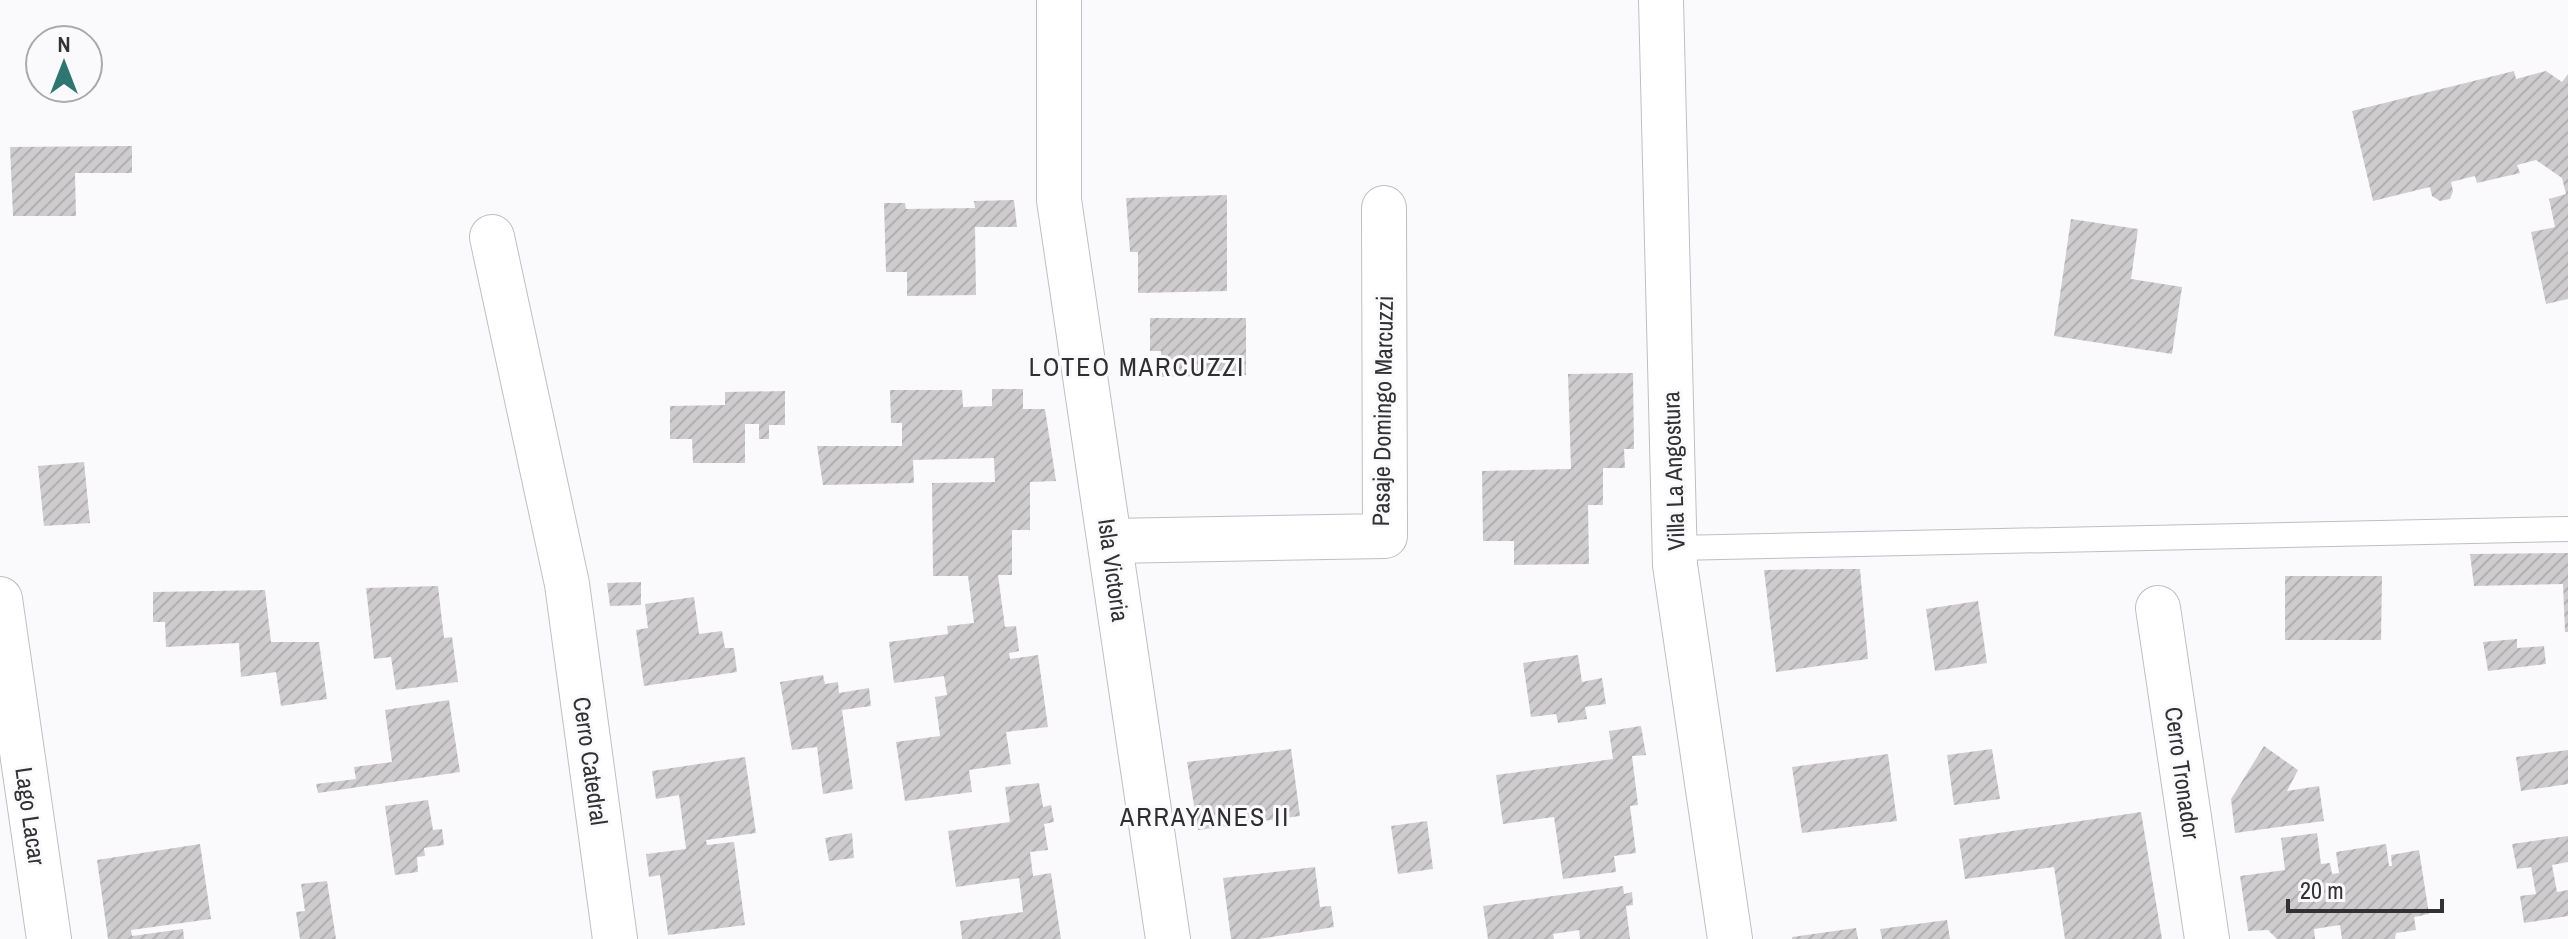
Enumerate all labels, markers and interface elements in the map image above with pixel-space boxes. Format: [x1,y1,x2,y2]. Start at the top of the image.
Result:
north arrow [24,24,104,104]
text: N [57,29,71,59]
street label: Pasaje Domingo Marcuzzi [1364,295,1400,527]
district label: LOTEO MARCUZZI [1029,349,1245,384]
street label: Villa La Angostura [1654,391,1692,551]
street label: Isla Victoria [1091,516,1137,624]
street label: Cerro Catedral [566,695,616,827]
street label: Cerro Tronador [2158,705,2208,842]
street label: Lago Lacar [8,765,54,867]
district label: ARRAYANES II [1119,799,1290,834]
scale bar [2288,863,2442,913]
text: 20 m [2300,874,2344,906]

